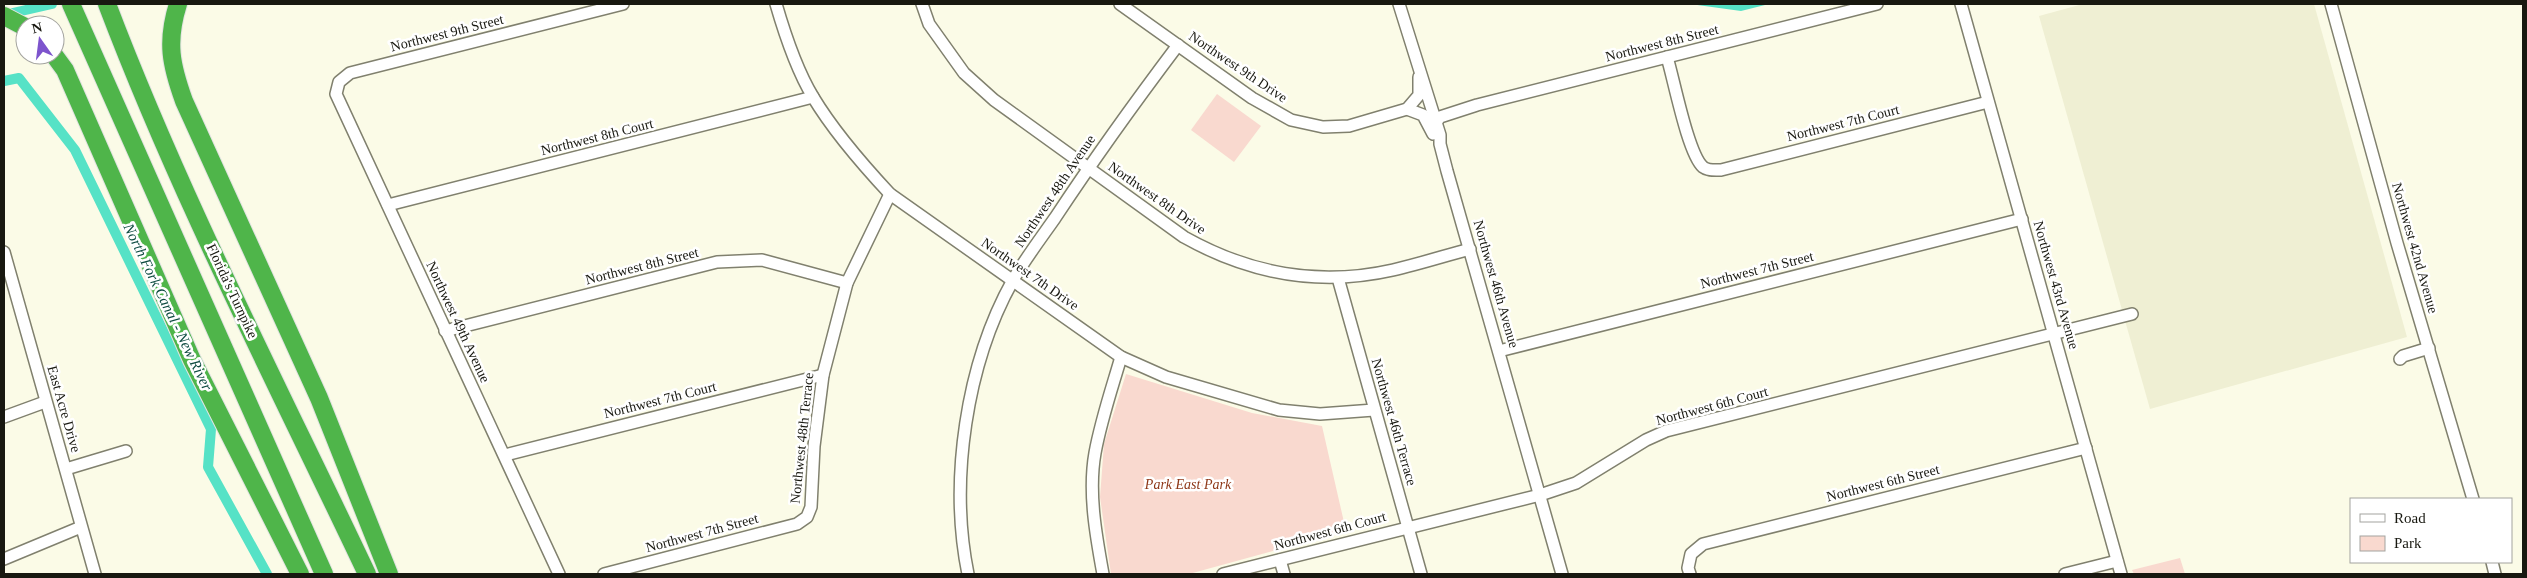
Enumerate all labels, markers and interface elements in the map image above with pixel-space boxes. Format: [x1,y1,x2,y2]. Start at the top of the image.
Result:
street label: Northwest 9th Street [389,12,505,54]
north arrow [15,15,65,65]
text: N [30,19,44,36]
street label: Northwest 8th Street [1604,22,1720,64]
street label: Northwest 9th Drive [1186,29,1290,105]
street label: Northwest 7th Court [1785,102,1901,144]
street label: Northwest 8th Court [539,116,655,158]
street label: Northwest 48th Avenue [1012,132,1098,250]
street label: Northwest 8th Drive [1106,159,1208,237]
street label: Northwest 42nd Avenue [2389,181,2441,315]
street label: Northwest 46th Avenue [1471,219,1521,349]
street label: Northwest 43rd Avenue [2030,219,2082,351]
water label: North Fork Canal - New River [120,220,216,393]
street label: Northwest 7th Drive [979,235,1081,313]
street label: Florida's Turnpike [204,241,260,341]
street label: Northwest 8th Street [584,245,700,287]
street label: Northwest 7th Street [1699,249,1815,291]
street label: Northwest 49th Avenue [423,259,493,385]
street label: Northwest 46th Terrace [1369,357,1419,487]
street label: East Acre Drive [44,364,84,454]
street label: Northwest 48th Terrace [788,372,816,504]
street label: Northwest 7th Court [602,379,718,421]
street label: Northwest 6th Court [1654,384,1770,428]
street label: Northwest 6th Street [1825,462,1941,504]
park label: Park East Park [1144,477,1232,492]
legend [2350,498,2512,563]
street label: Northwest 6th Court [1272,509,1388,553]
text: Road [2394,510,2426,526]
street label: Northwest 7th Street [644,511,760,555]
text: Park [2394,535,2422,551]

